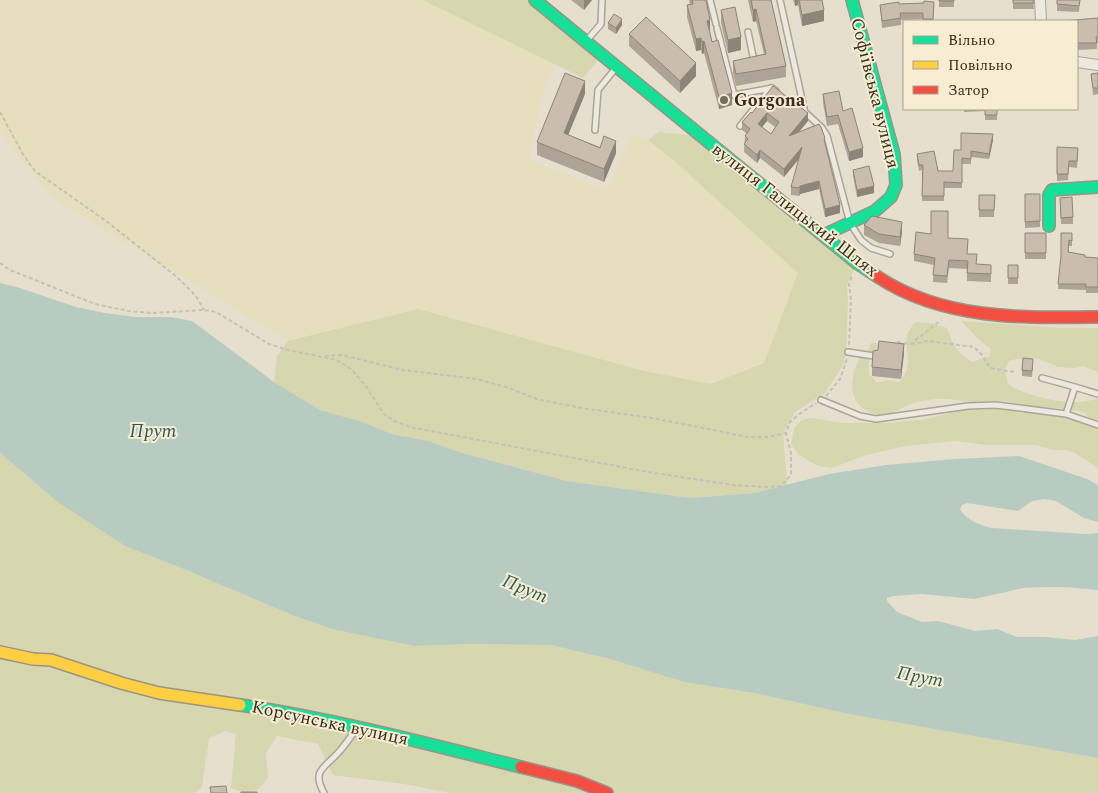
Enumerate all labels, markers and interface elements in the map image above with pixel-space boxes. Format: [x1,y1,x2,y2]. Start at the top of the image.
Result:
street label: Софіївська вулиця [843,15,907,171]
legend [903,20,1078,110]
text: Вільно [948,29,995,52]
text: Повільно [948,54,1013,77]
text: Затор [948,79,989,102]
place label: Gorgona [734,87,806,114]
marker: Gorgona [718,94,730,106]
street label: вулиця Галицький Шлях [706,136,884,284]
water label: Прут [130,417,177,446]
water label: Прут [498,567,552,611]
water label: Прут [894,658,946,696]
street label: Корсунська вулиця [249,693,411,753]

